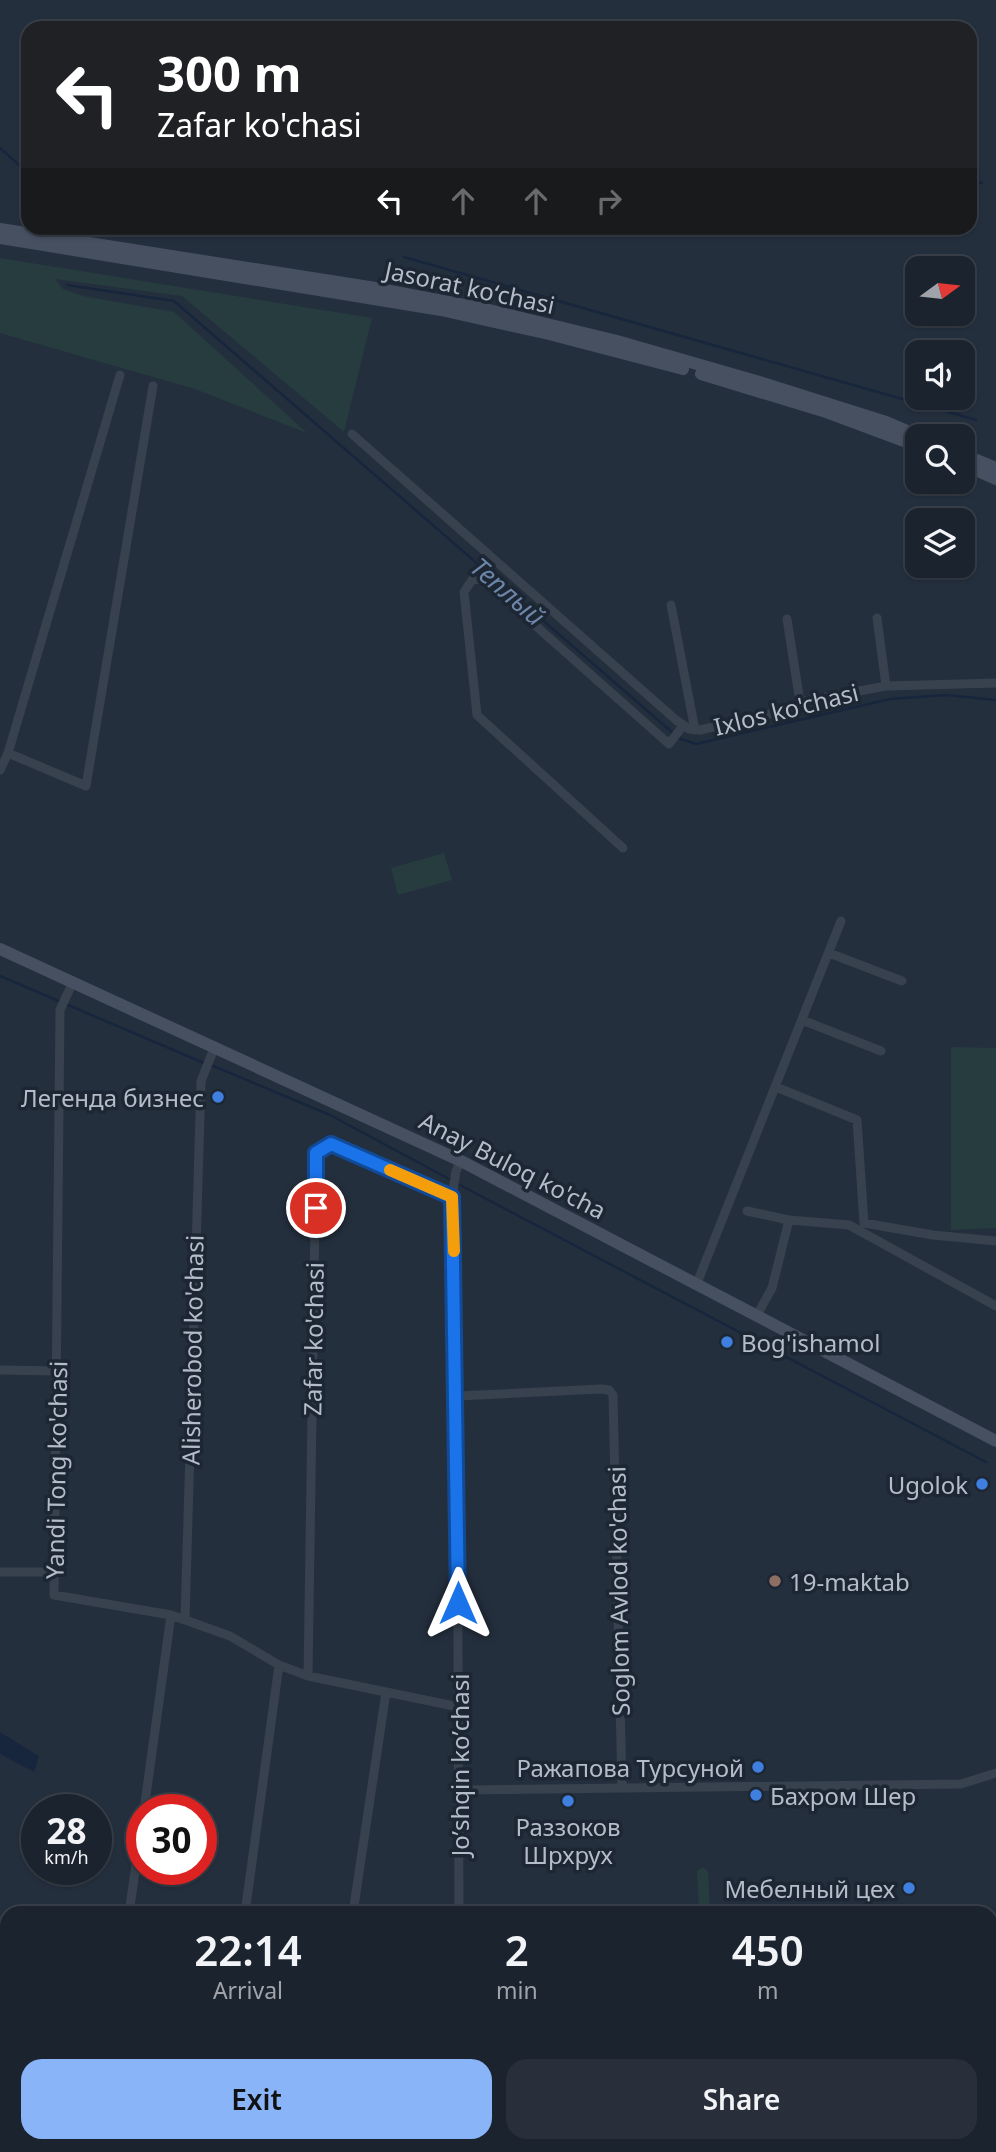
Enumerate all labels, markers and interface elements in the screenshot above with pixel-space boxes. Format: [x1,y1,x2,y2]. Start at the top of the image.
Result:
text: 300 m [157,40,302,106]
icon: left [42,49,133,140]
text: Zafar ko'chasi [157,103,362,146]
icon: left [371,182,409,220]
icon: ahead [444,182,482,220]
icon: ahead [517,182,555,220]
icon: right [590,182,628,220]
street label: Jasorat koʻchasi [380,252,558,321]
north arrow [905,256,975,326]
map controls [905,256,975,578]
button: sound [905,340,975,410]
button: search [905,424,975,494]
button: layers [905,508,975,578]
water label: Теплый [463,549,553,634]
street label: Ixlos ko'chasi [710,675,862,743]
place label: Легенда бизнес [21,1081,204,1114]
marker: Легенда бизнес [210,1089,226,1105]
street label: Anay Buloq ko'cha [414,1104,612,1226]
pin [286,1178,346,1238]
icon: arrive [297,1189,335,1227]
street label: Alisherobod ko'chasi [173,1235,211,1465]
street label: Zafar ko'chasi [295,1262,331,1416]
place label: Bog'ishamol [741,1326,880,1359]
marker: Bog'ishamol [719,1334,735,1350]
street label: Yandi Tong ko'chasi [38,1361,74,1579]
street label: Soglom Avlod ko'chasi [599,1466,637,1716]
place label: Ugolok [888,1468,968,1501]
marker: Ugolok [974,1476,990,1492]
place label: 19-maktab [789,1565,910,1598]
position arrow [421,1566,495,1640]
marker: 19-maktab [767,1573,783,1589]
street label: Joʼshqin koʼchasi [443,1674,476,1858]
place label: Ражапова Турсуной [517,1751,744,1784]
marker: Ражапова Турсуной [750,1759,766,1775]
place label: Бахром Шер [770,1779,916,1812]
marker: Бахром Шер [748,1787,764,1803]
marker: Раззоков Шрхрух [560,1793,576,1809]
speed limit sign: 30 [126,1794,217,1885]
text: 28 [46,1807,87,1854]
place label: Раззоков Шрхрух [516,1810,621,1871]
text: km/h [44,1845,89,1869]
place label: Мебелный цех [725,1872,896,1905]
marker: Мебелный цех [901,1880,917,1896]
text: 22:14 [194,1921,302,1978]
text: 2 [505,1921,529,1978]
text: 450 [732,1921,804,1978]
text: Arrival [213,1974,283,2006]
text: min [496,1974,538,2006]
text: m [757,1974,779,2006]
button: Exit [21,2059,492,2139]
button: Share [506,2059,977,2139]

